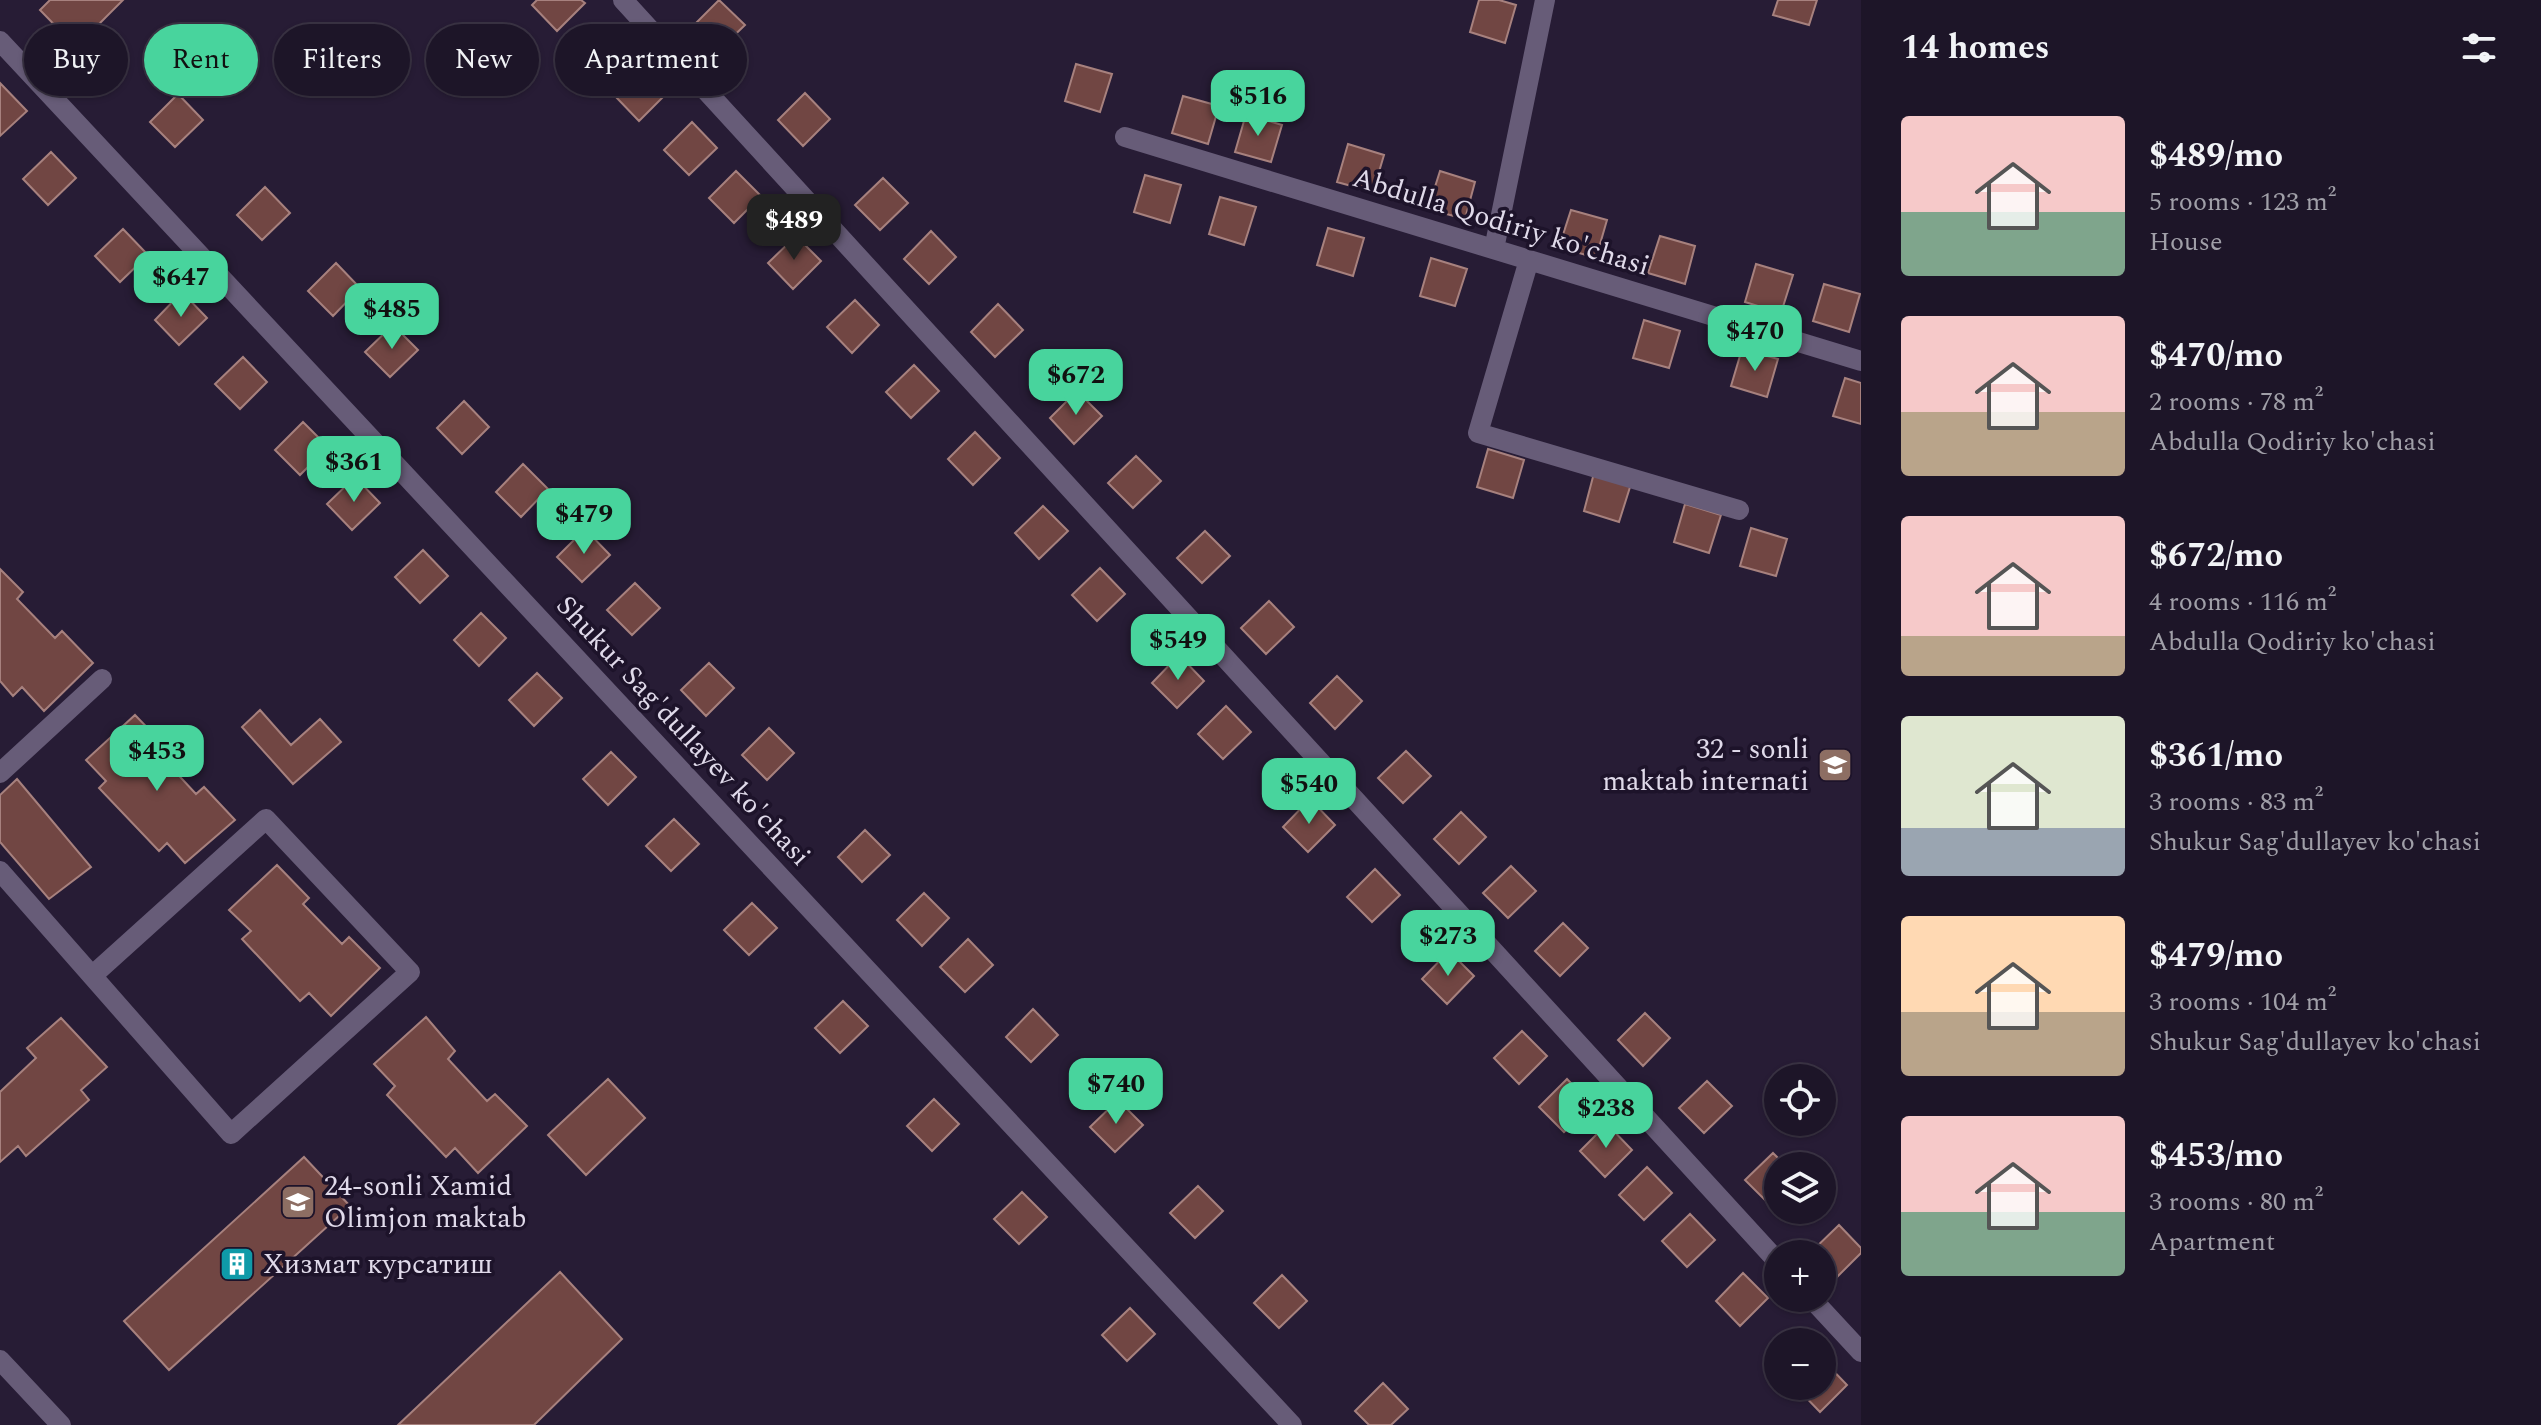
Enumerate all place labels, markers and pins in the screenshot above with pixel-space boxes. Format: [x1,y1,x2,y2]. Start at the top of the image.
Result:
pin: $516 [1211,70,1305,138]
pin: $489 [747,194,841,262]
pin: $647 [134,251,228,319]
pin: $485 [345,283,439,351]
pin: $470 [1708,305,1802,373]
pin: $672 [1029,349,1123,417]
pin: $361 [307,436,401,504]
pin: $479 [537,488,631,556]
pin: $549 [1131,614,1225,682]
pin: $453 [110,725,204,793]
place label: 32 - sonli maktab internati [1602,728,1809,803]
school or university icon: 32 - sonli maktab internati [1816,746,1854,784]
pin: $540 [1262,758,1356,826]
pin: $273 [1401,910,1495,978]
pin: $740 [1069,1058,1163,1126]
pin: $238 [1559,1082,1653,1150]
place label: 24-sonli Xamid Olimjon maktab [324,1165,526,1240]
school or university icon: 24-sonli Xamid Olimjon maktab [279,1183,317,1221]
place label: Хизмат курсатиш [263,1243,492,1286]
building icon: Хизмат курсатиш [218,1245,256,1283]

